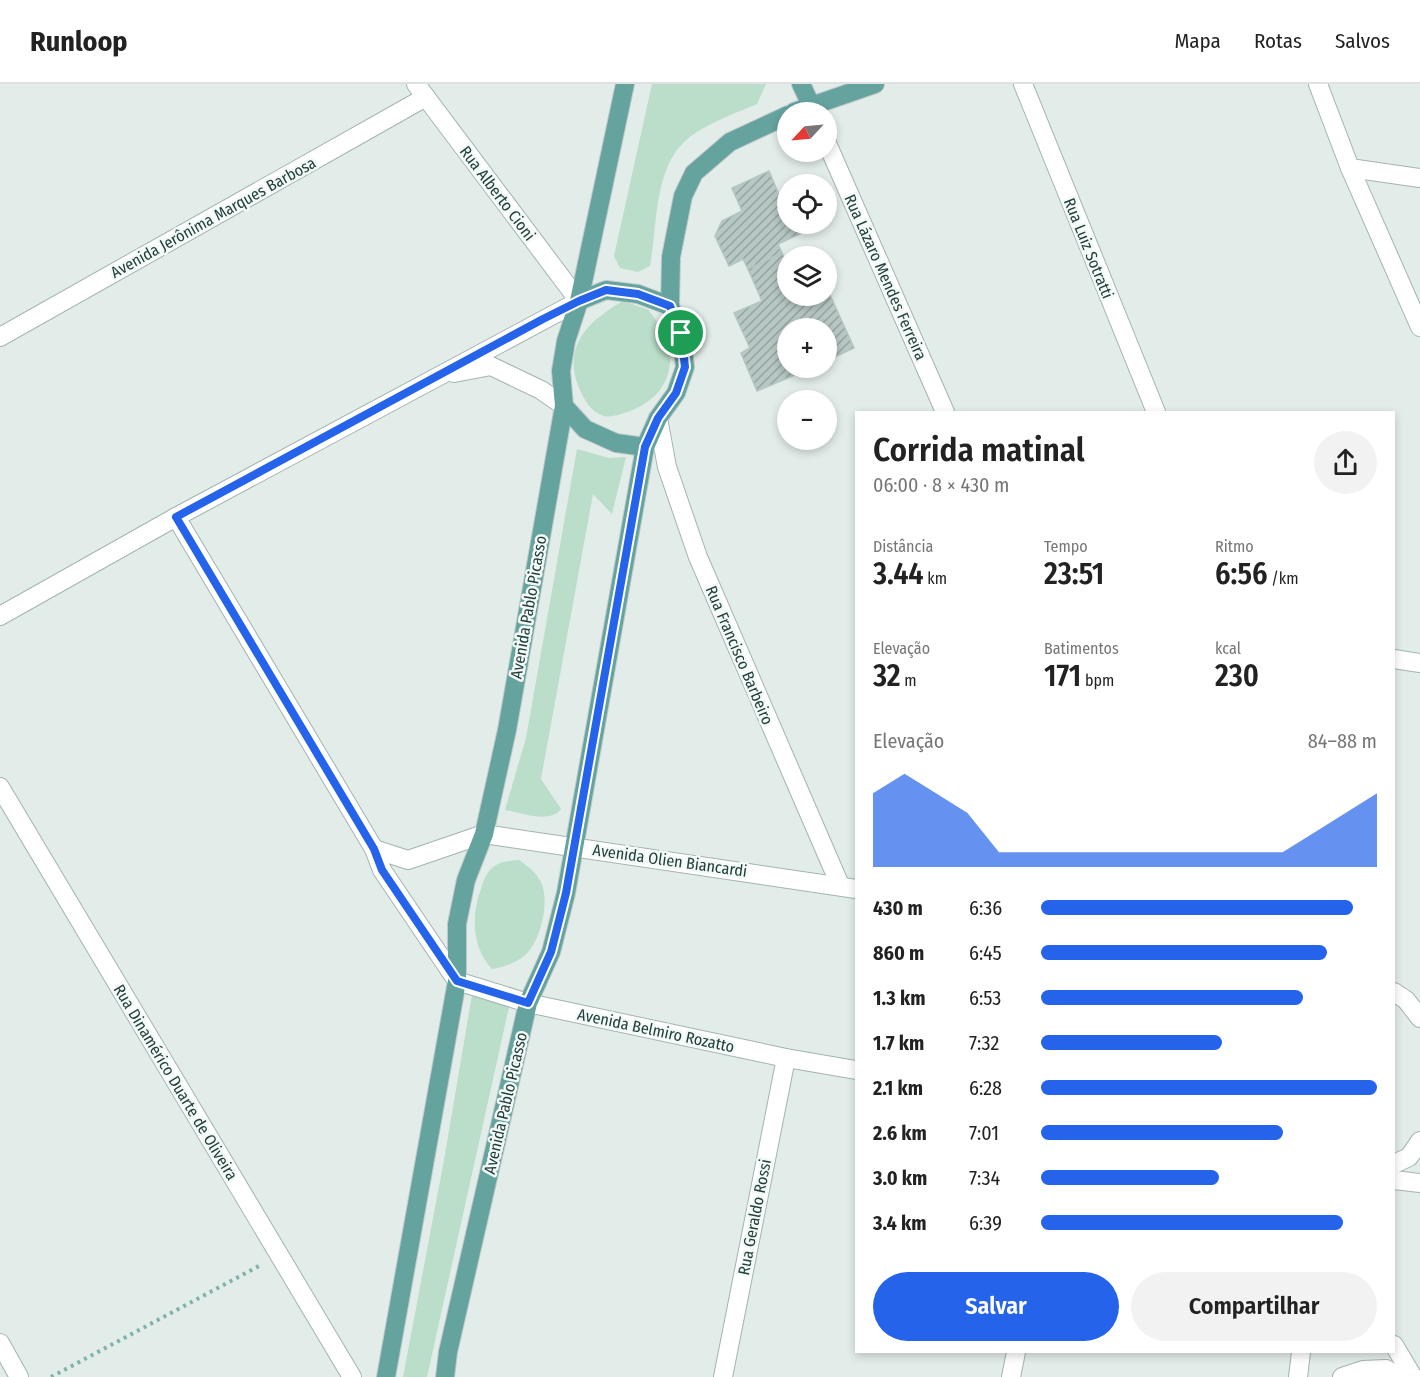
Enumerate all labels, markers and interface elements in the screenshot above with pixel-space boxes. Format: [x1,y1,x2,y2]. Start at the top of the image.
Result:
text: Runloop [30,25,128,58]
text: Mapa [1174,28,1221,54]
text: Rotas [1254,28,1302,54]
text: Salvos [1335,28,1390,54]
north arrow [777,102,837,162]
map controls [777,102,837,450]
street label: Rua Alberto Cioni [456,142,539,244]
street label: Avenida Jerônima Marques Barbosa [107,153,319,282]
button: locate [777,174,837,234]
street label: Rua Lázaro Mendes Ferreira [840,191,931,363]
street label: Rua Luiz Sotratti [1060,195,1117,301]
button: layers [777,246,837,306]
pin [655,307,706,358]
icon: arrive [664,316,697,349]
button: + [777,318,837,378]
button: − [777,390,837,450]
text: Corrida matinal [873,430,1085,470]
button: share [1314,431,1377,494]
text: 06:00 · 8 × 430 m [873,473,1009,497]
street label: Avenida Pablo Picasso [507,534,550,680]
text: Distância [873,537,933,556]
text: Tempo [1044,537,1088,556]
text: Ritmo [1215,537,1254,556]
text: 3.44 [873,556,924,592]
text: 23:51 [1044,556,1104,592]
text: 6:56 [1215,556,1267,592]
text: km [924,569,947,588]
text: /km [1267,569,1299,588]
street label: Rua Francisco Barbeiro [702,583,777,728]
text: Elevação [873,639,930,658]
text: Batimentos [1044,639,1119,658]
text: kcal [1215,639,1241,658]
text: 32 [873,658,901,694]
text: 171 [1044,658,1081,694]
text: 230 [1215,658,1259,694]
text: m [901,671,917,690]
text: bpm [1081,671,1114,690]
text: Elevação [873,729,944,753]
text: 84–88 m [1308,729,1377,753]
street label: Avenida Olien Biancardi [591,840,748,881]
text: 430 m [873,896,923,920]
text: 6:36 [969,896,1002,920]
text: 860 m [873,941,924,965]
text: 6:45 [969,941,1002,965]
street label: Rua Dinamérico Duarte de Oliveira [109,981,242,1184]
text: 1.3 km [873,986,925,1010]
text: 6:53 [969,986,1001,1010]
street label: Avenida Belmiro Rozatto [576,1005,736,1056]
street label: Avenida Pablo Picasso [480,1030,531,1176]
text: 1.7 km [873,1031,924,1055]
text: 7:32 [969,1031,999,1055]
text: 2.1 km [873,1076,923,1100]
text: 6:28 [969,1076,1002,1100]
text: 2.6 km [873,1121,927,1145]
text: 7:01 [969,1121,999,1145]
street label: Rua Geraldo Rossi [734,1157,775,1277]
text: 3.0 km [873,1166,927,1190]
text: 7:34 [969,1166,1000,1190]
text: 3.4 km [873,1211,926,1235]
text: 6:39 [969,1211,1002,1235]
button: Salvar [873,1272,1119,1341]
button: Compartilhar [1131,1272,1377,1341]

